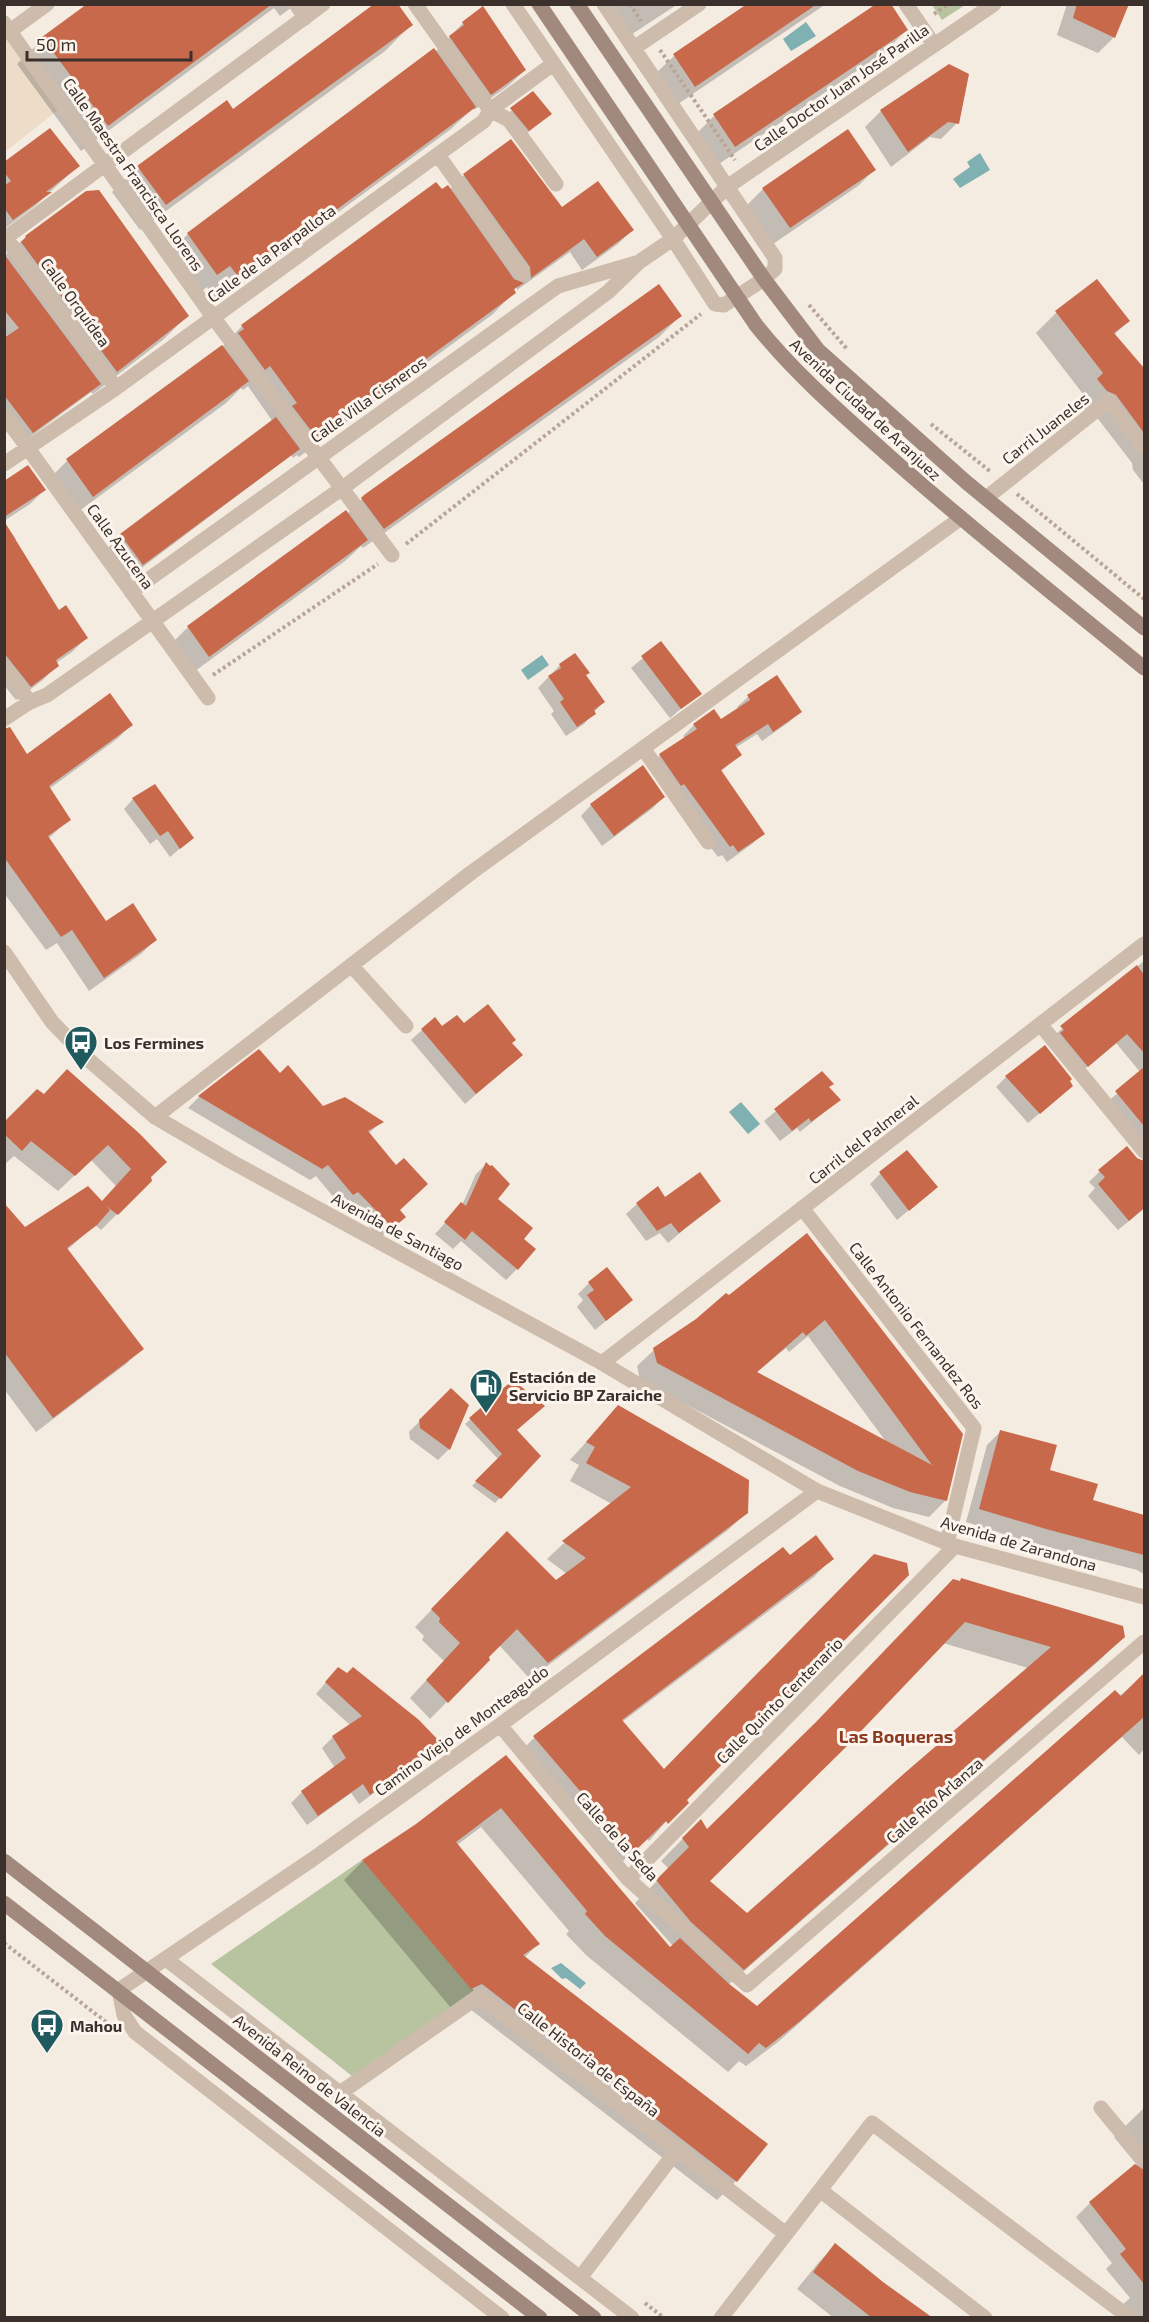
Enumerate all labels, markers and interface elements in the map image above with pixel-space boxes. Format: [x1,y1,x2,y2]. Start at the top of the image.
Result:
street label: Calle Doctor Juan José Parilla [750,19,932,155]
scale bar [27,24,190,62]
text: 50 m [36,33,76,55]
street label: Calle Maestra Francisca Llorens [60,74,208,274]
street label: Calle de la Parpallota [203,200,339,306]
street label: Calle Orquídea [37,254,115,350]
street label: Avenida Ciudad de Aranjuez [786,334,945,485]
street label: Calle Villa Cisneros [306,352,430,446]
street label: Carril Juaneles [998,388,1092,468]
street label: Calle Azucena [84,500,158,592]
bus stop icon: Los Fermines [63,1024,99,1071]
place label: Los Fermines [104,1033,204,1052]
street label: Carril del Palmeral [804,1090,922,1188]
street label: Avenida de Santiago [329,1188,467,1274]
street label: Calle Antonio Fernandez Ros [846,1238,988,1412]
fuel station icon: Estación de Servicio BP Zaraiche [468,1367,504,1414]
place label: Estación de Servicio BP Zaraiche [509,1367,662,1404]
street label: Avenida de Zarandona [939,1512,1099,1574]
street label: Calle Quinto Centenario [712,1633,847,1768]
street label: Camino Viejo de Monteagudo [370,1661,552,1800]
district label: Las Boqueras [839,1725,953,1747]
street label: Calle Río Arlanza [882,1753,986,1847]
street label: Calle de la Seda [573,1787,663,1885]
street label: Calle Historia de España [514,1998,664,2120]
bus stop icon: Mahou [29,2007,65,2054]
street label: Avenida Reino de Valencia [230,2010,390,2140]
place label: Mahou [70,2016,122,2035]

